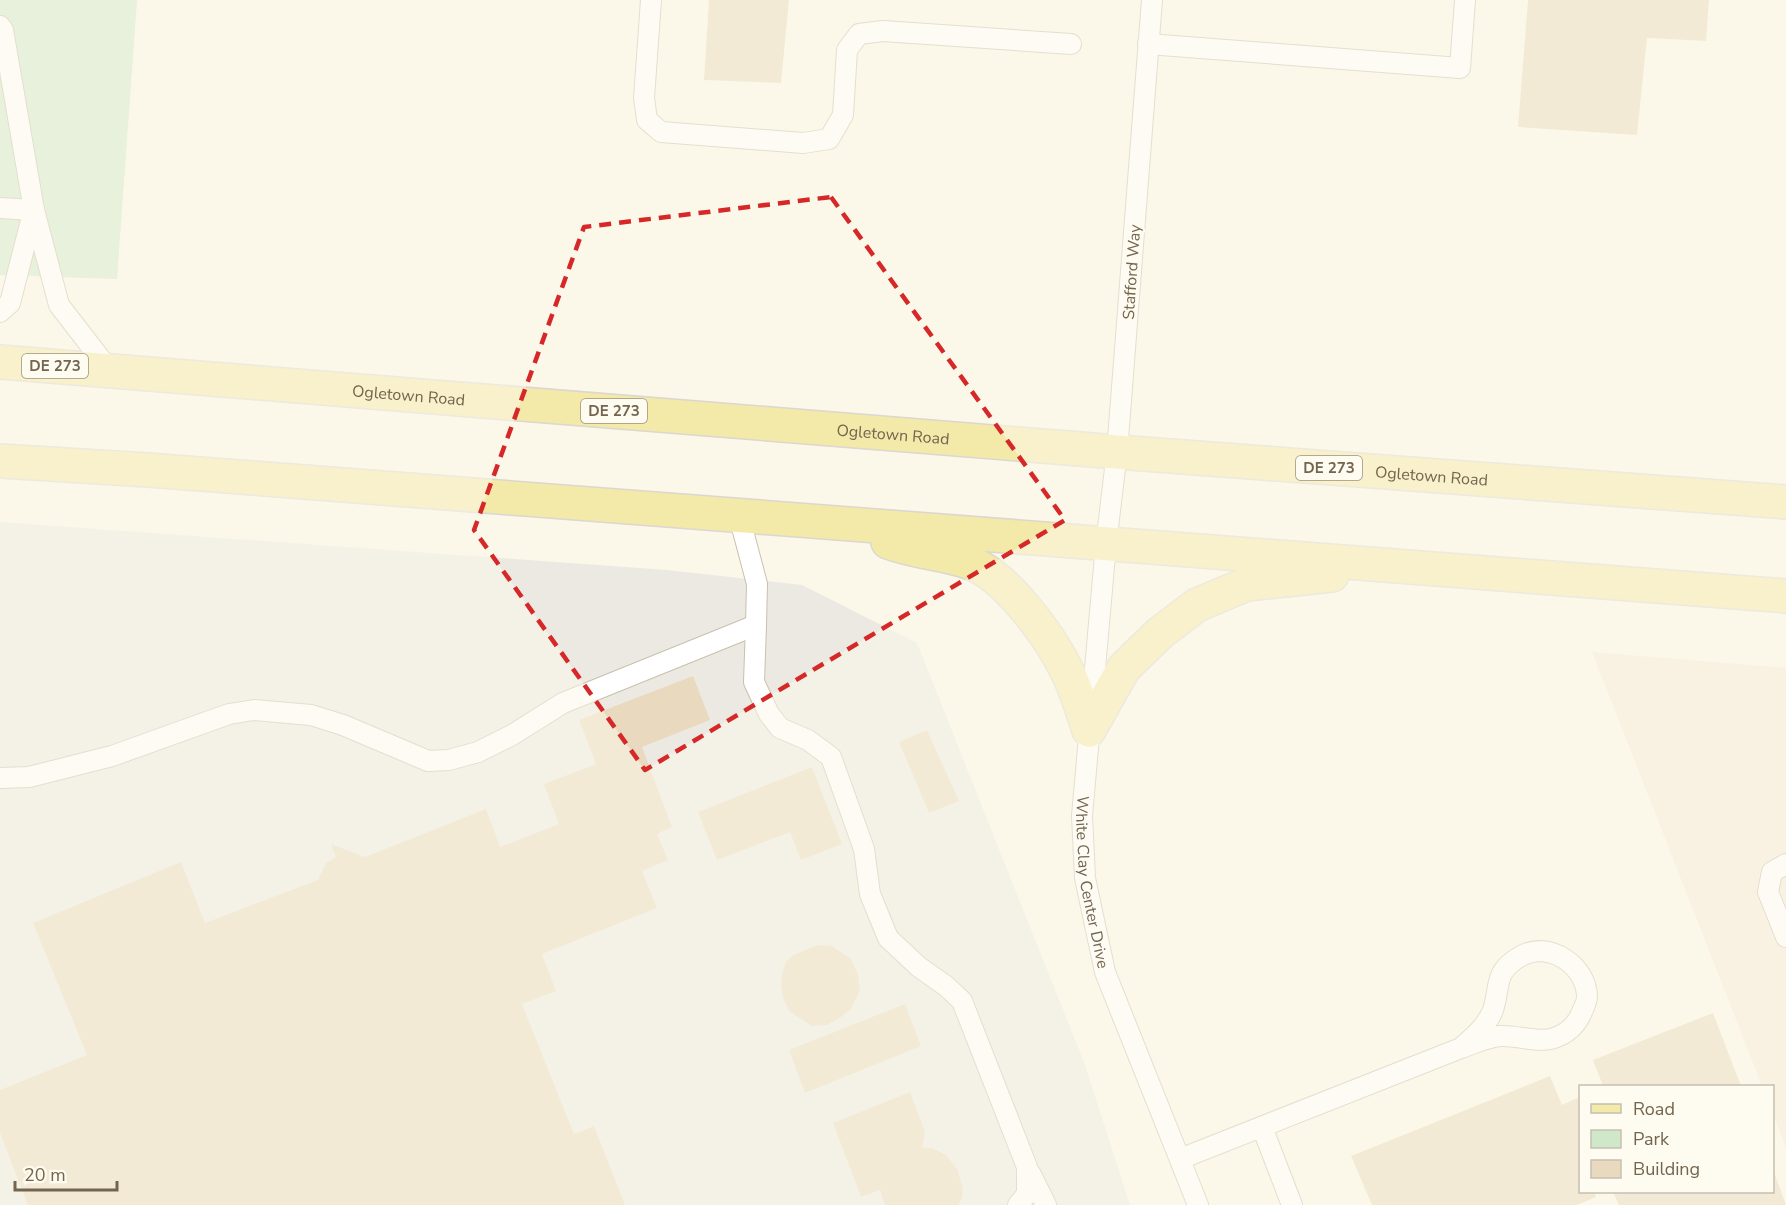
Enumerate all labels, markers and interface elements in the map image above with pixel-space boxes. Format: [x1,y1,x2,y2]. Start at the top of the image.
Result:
street label: Stafford Way [1118,223,1146,320]
road number: DE 273 [22,354,88,378]
street label: Ogletown Road [351,380,466,411]
road number: DE 273 [581,399,647,423]
street label: Ogletown Road [836,419,950,450]
road number: DE 273 [1296,456,1362,480]
street label: Ogletown Road [1374,461,1489,492]
street label: White Clay Center Drive [1070,795,1114,971]
legend [1579,1085,1774,1193]
text: Road [1633,1097,1675,1121]
text: Park [1633,1127,1670,1151]
scale bar [15,1154,117,1192]
text: Building [1633,1157,1700,1181]
text: 20 m [24,1163,66,1187]

